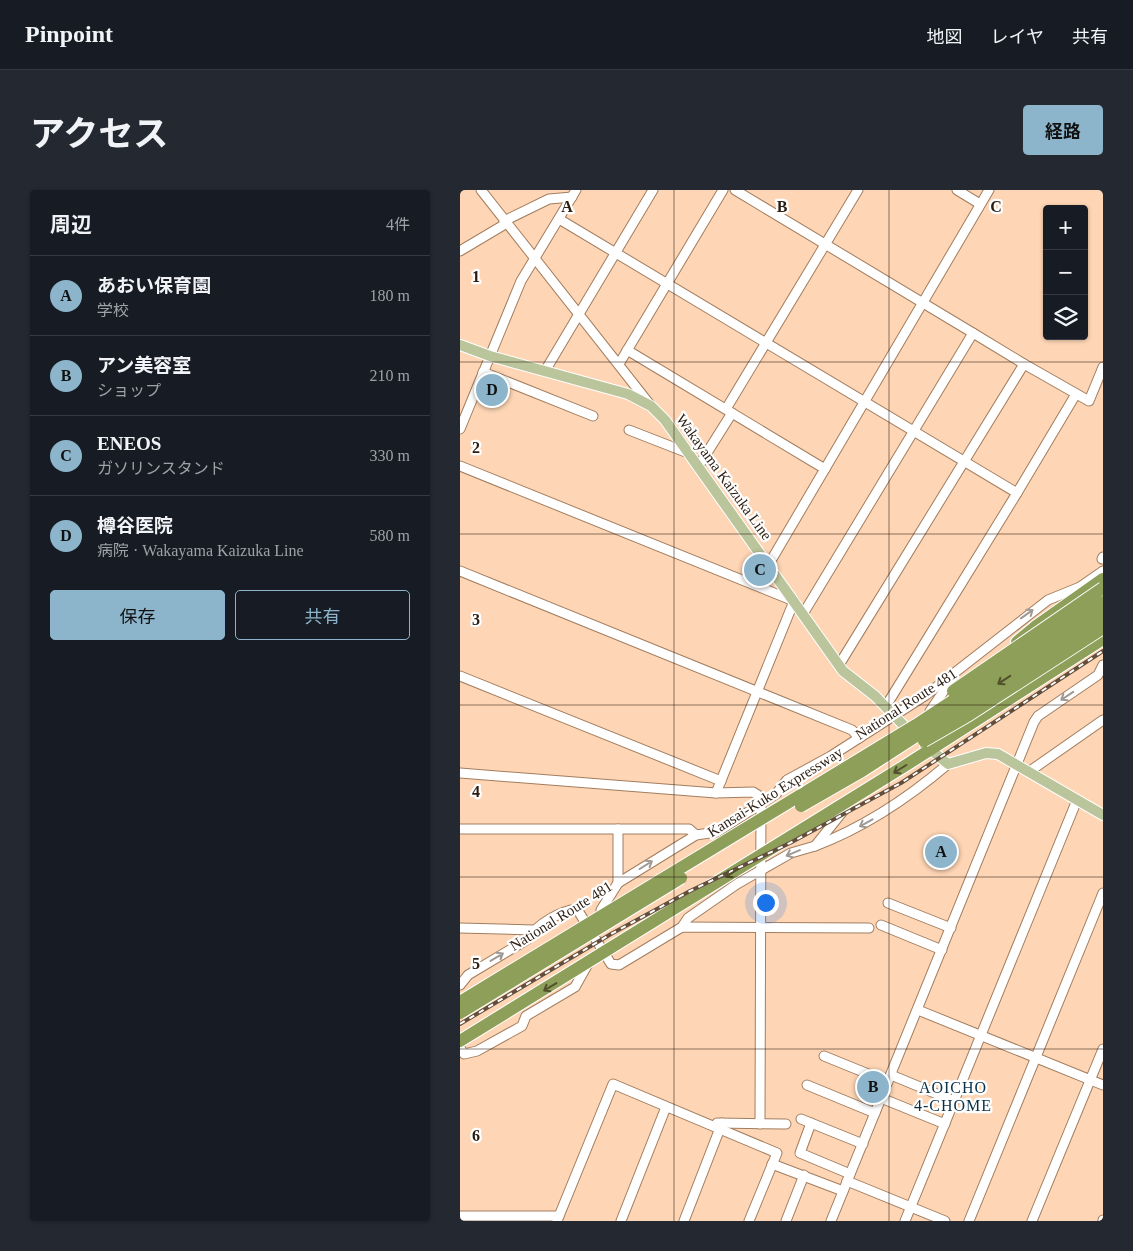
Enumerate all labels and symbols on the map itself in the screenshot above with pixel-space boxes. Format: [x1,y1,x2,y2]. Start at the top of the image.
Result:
text: A [561,198,573,215]
text: B [777,198,788,215]
text: C [990,198,1002,215]
text: 1 [472,268,480,285]
pin: D [476,371,508,409]
street label: Wakayama Kaizuka Line [673,411,775,543]
text: 2 [472,439,480,456]
pin: C [744,551,776,589]
one-way arrow [1020,609,1034,619]
text: 3 [472,611,480,628]
street label: National Route 481 [852,665,960,743]
one-way arrow [997,675,1011,686]
one-way arrow [1060,691,1074,701]
street label: Kansai-Kuko Expressway [705,744,846,840]
one-way arrow [894,764,908,774]
text: 4 [472,783,480,800]
one-way arrow [859,819,874,829]
pin: A [925,833,957,871]
one-way arrow [786,849,801,859]
one-way arrow [639,860,653,870]
one-way arrow [726,868,740,878]
street label: National Route 481 [507,878,615,954]
your location [753,890,779,916]
one-way arrow [489,952,503,962]
text: 5 [472,955,480,972]
one-way arrow [543,982,557,992]
pin: B [857,1068,889,1106]
district label: AOICHO 4-CHOME [914,1079,992,1114]
text: 6 [472,1127,480,1144]

